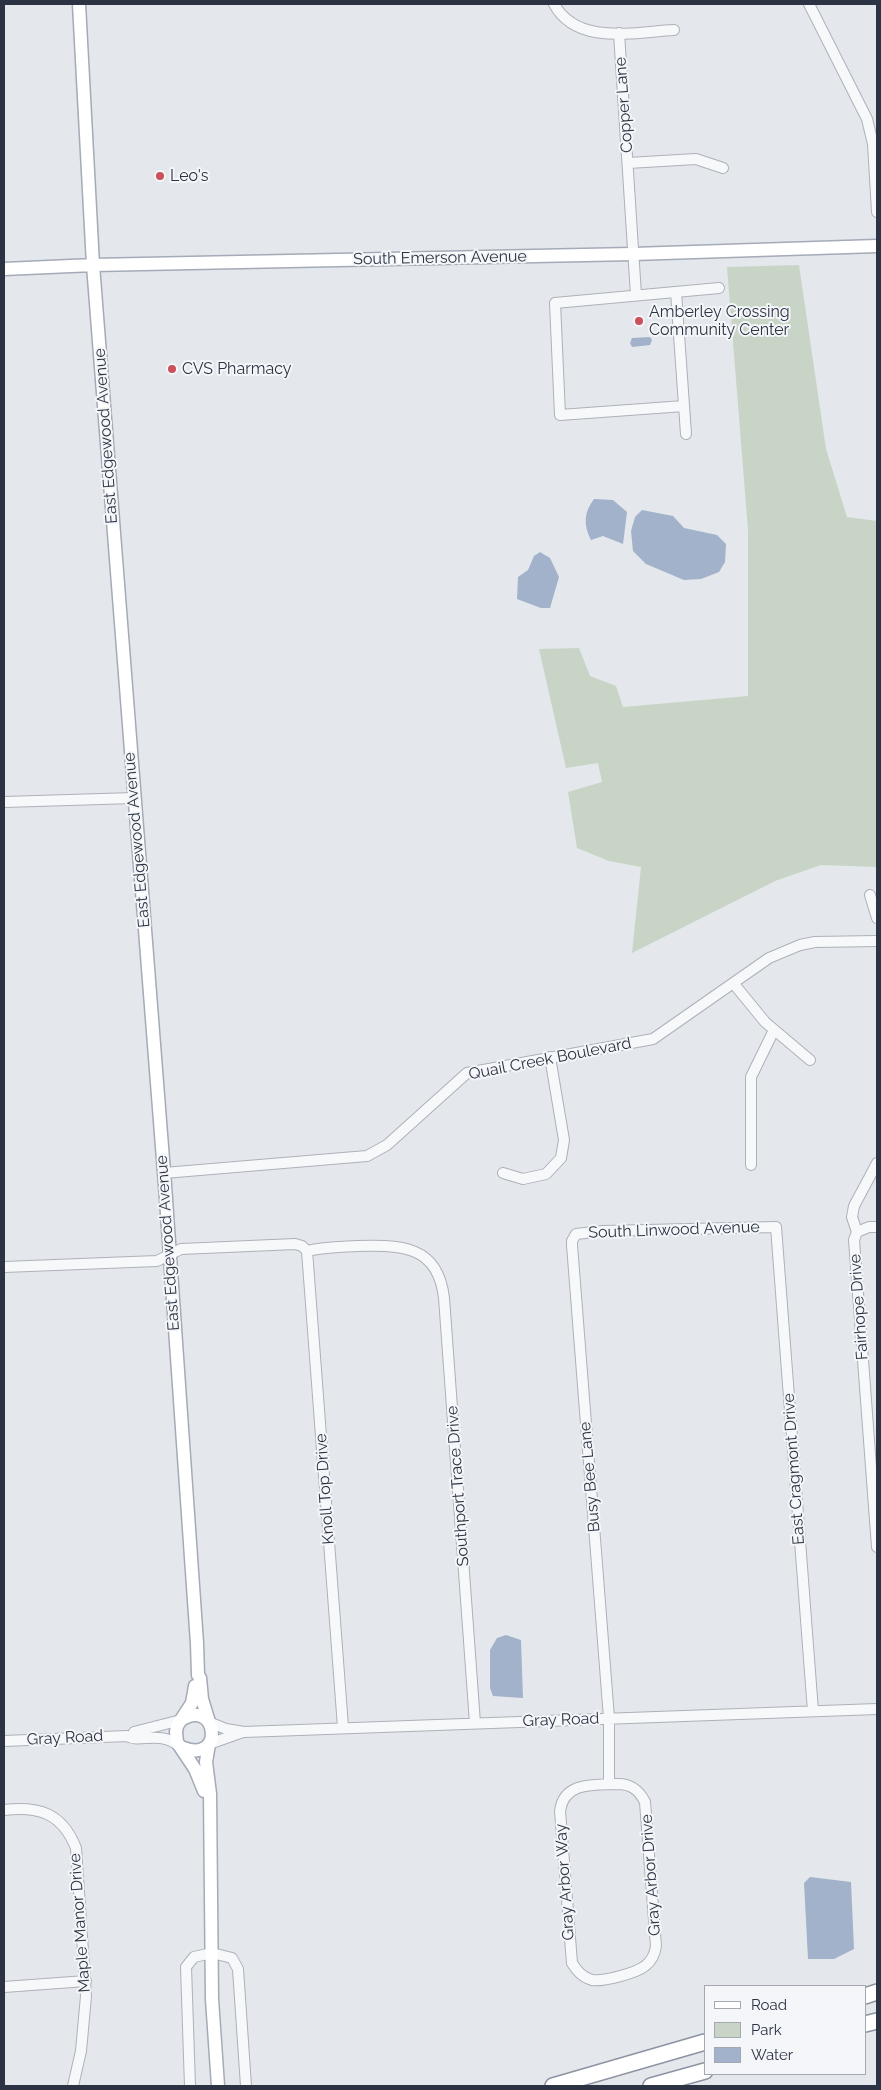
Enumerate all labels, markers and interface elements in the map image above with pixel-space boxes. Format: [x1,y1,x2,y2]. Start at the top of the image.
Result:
street label: Copper Lane [611,56,637,154]
place label: Leo's [170,166,209,186]
marker: Leo's [154,170,166,182]
street label: South Emerson Avenue [353,247,527,269]
place label: Amberley Crossing Community Center [649,302,790,340]
marker: Amberley Crossing Community Center [633,315,645,327]
street label: East Edgewood Avenue [90,348,122,524]
place label: CVS Pharmacy [182,359,292,379]
marker: CVS Pharmacy [166,363,178,375]
street label: East Edgewood Avenue [120,751,154,929]
street label: Quail Creek Boulevard [467,1034,633,1084]
street label: East Edgewood Avenue [152,1155,184,1331]
street label: South Linwood Avenue [588,1217,760,1243]
street label: Fairhope Drive [846,1253,872,1361]
street label: East Cragmont Drive [779,1393,809,1545]
street label: Southport Trace Drive [443,1405,473,1567]
street label: Busy Bee Lane [576,1421,604,1533]
street label: Knoll Top Drive [312,1433,338,1545]
street label: Gray Road [522,1709,600,1731]
street label: Gray Road [26,1726,104,1750]
street label: Gray Arbor Drive [637,1814,665,1936]
street label: Gray Arbor Way [551,1823,579,1941]
street label: Maple Manor Drive [66,1853,94,1993]
legend [704,1985,866,2075]
text: Road [751,1996,787,2014]
text: Park [751,2021,782,2039]
text: Water [751,2046,793,2064]

